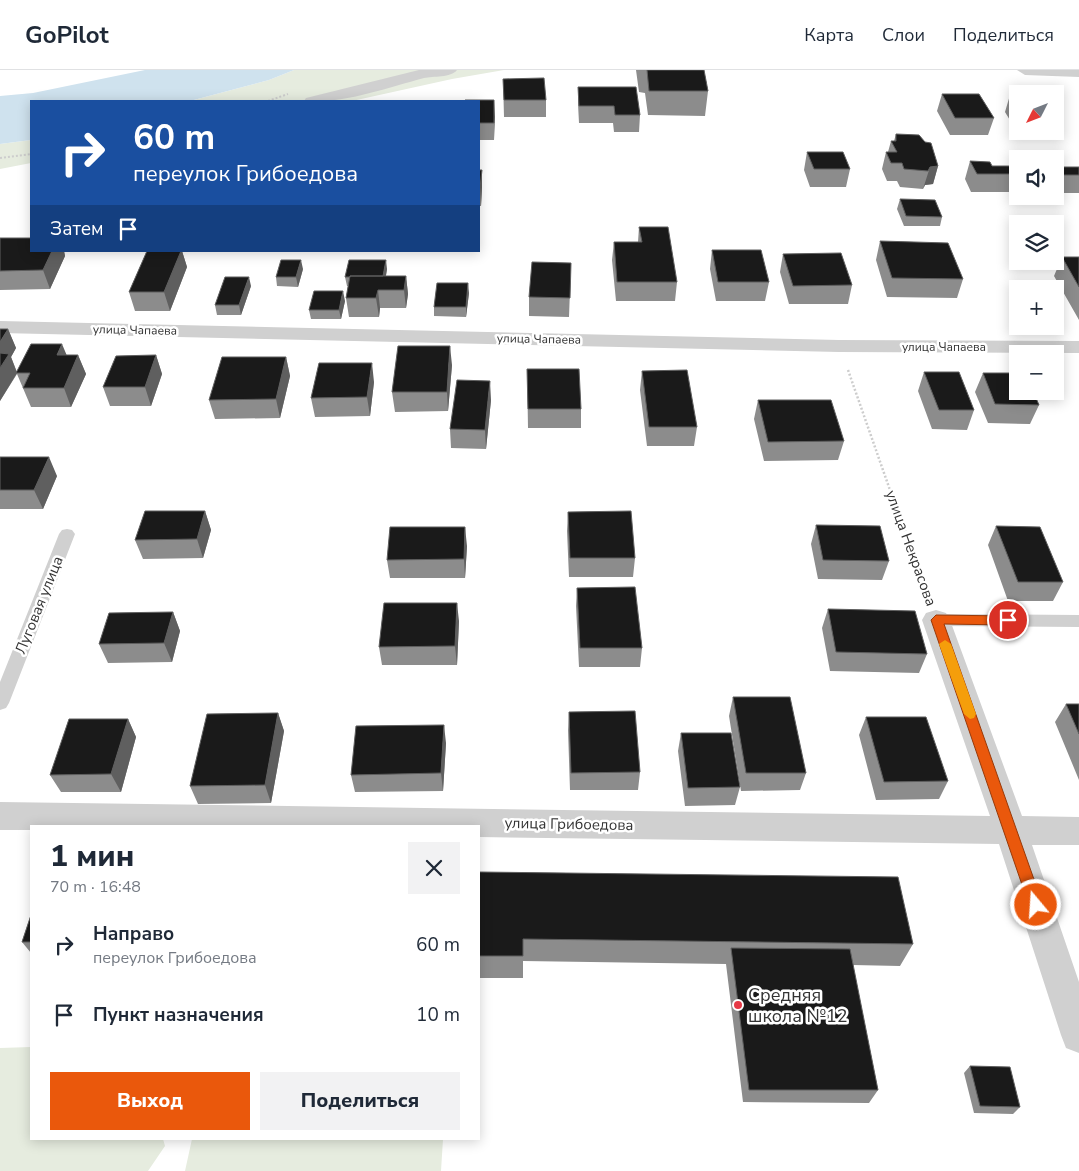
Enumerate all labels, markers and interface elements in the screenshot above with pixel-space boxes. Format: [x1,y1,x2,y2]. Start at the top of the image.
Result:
text: GoPilot [25,19,109,51]
text: Карта [804,23,854,47]
text: Слои [882,23,925,47]
text: Поделиться [953,23,1054,47]
north arrow [1009,85,1064,140]
map controls [1009,85,1064,400]
text: 60 m [133,114,215,161]
icon: right [50,120,115,185]
button: sound [1009,150,1064,205]
text: переулок Грибоедова [133,159,358,189]
icon: arrive [114,215,142,243]
button: layers [1009,215,1064,270]
text: Затем [50,216,104,242]
button: + [1009,280,1064,335]
street label: улица Чапаева [93,321,177,339]
street label: улица Чапаева [497,330,581,348]
street label: улица Чапаева [902,339,986,355]
button: − [1009,345,1064,400]
street label: улица Некрасова [881,487,941,609]
street label: Луговая улица [10,553,68,657]
pin [987,599,1029,641]
icon: arrive [994,606,1022,634]
street label: улица Грибоедова [504,813,634,835]
text: 1 мин [50,836,134,877]
button: close [408,842,460,894]
text: 70 m · 16:48 [50,876,141,898]
position arrow [1009,878,1061,930]
text: Направо [93,921,174,947]
icon: right [50,931,78,959]
text: 60 m [416,932,460,958]
text: переулок Грибоедова [93,947,257,969]
place label: Средняя школа №12 [748,983,848,1028]
marker: Средняя школа №12 [732,999,744,1011]
icon: arrive [50,1001,78,1029]
text: Пункт назначения [93,1002,264,1028]
text: 10 m [416,1002,460,1028]
button: Выход [50,1072,250,1130]
button: Поделиться [260,1072,460,1130]

